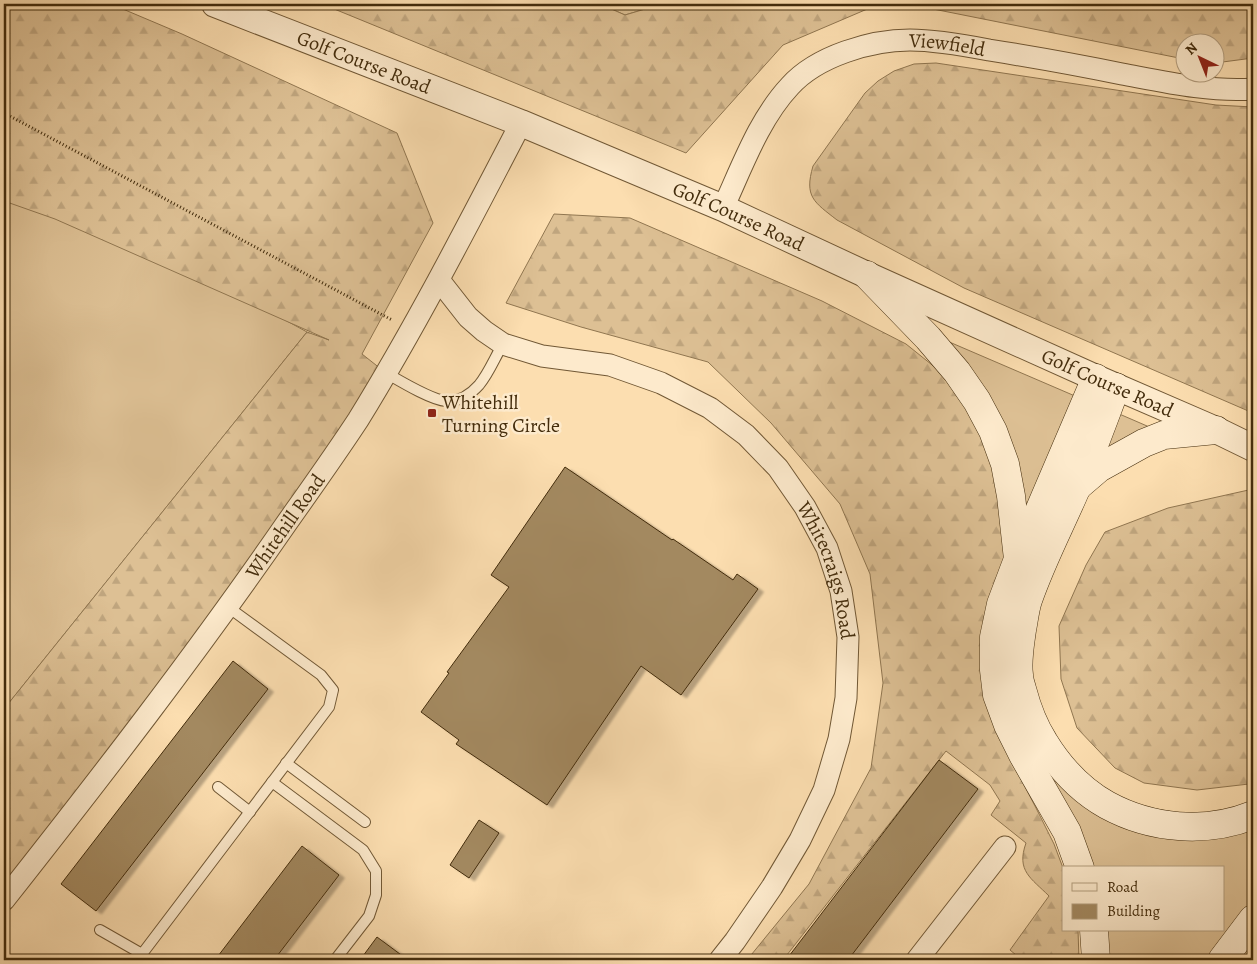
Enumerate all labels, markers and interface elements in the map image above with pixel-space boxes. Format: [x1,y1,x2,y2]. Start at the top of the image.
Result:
street label: Golf Course Road [293,24,435,100]
street label: Viewfield [908,26,988,63]
north arrow [1174,32,1224,82]
text: N [1181,38,1202,59]
street label: Golf Course Road [669,175,809,258]
street label: Golf Course Road [1037,342,1178,424]
place label: Whitehill Turning Circle [441,389,560,439]
marker: Whitehill Turning Circle [426,407,438,419]
street label: Whitehill Road [238,468,331,584]
street label: Whitecraigs Road [790,496,862,641]
legend [1062,866,1224,932]
text: Road [1107,877,1139,897]
text: Building [1107,901,1160,921]

